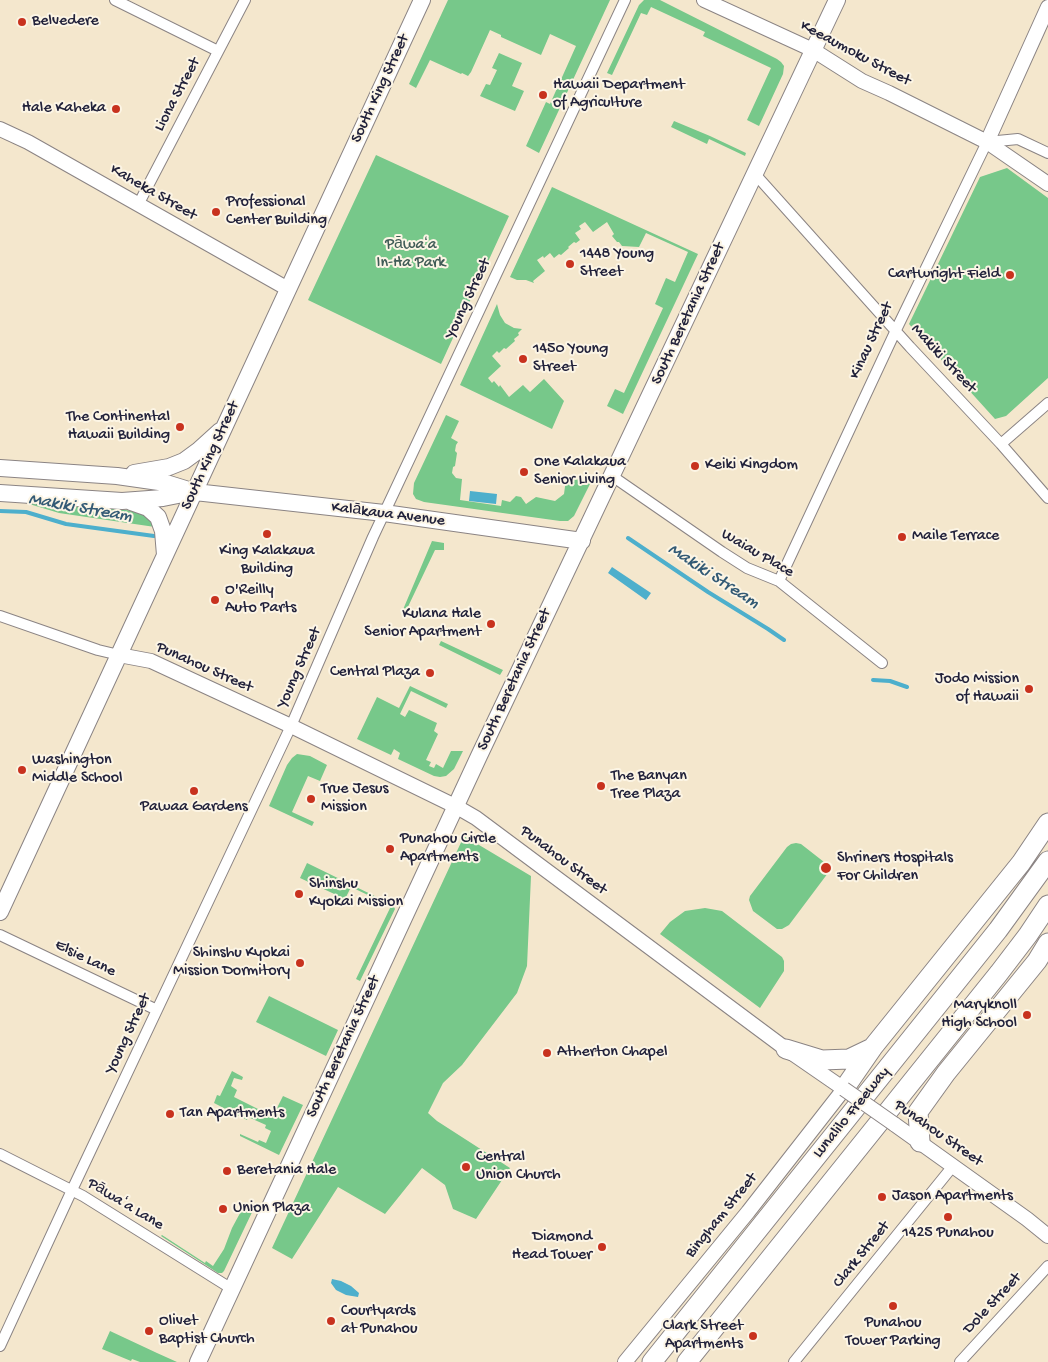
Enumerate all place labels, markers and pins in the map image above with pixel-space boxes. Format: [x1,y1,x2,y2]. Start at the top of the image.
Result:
place label: Belvedere [32,12,99,32]
marker: Belvedere [16,16,28,28]
place label: Hawaii Department of Agriculture [553,76,684,114]
marker: Hawaii Department of Agriculture [537,89,549,101]
place label: Hale Kaheka [22,99,106,119]
marker: Hale Kaheka [110,103,122,115]
place label: Professional Center Building [226,193,327,231]
marker: Professional Center Building [210,206,222,218]
place label: 1448 Young Street [580,245,654,283]
marker: 1448 Young Street [564,258,576,270]
place label: Cartwright Field [888,265,1000,285]
marker: Cartwright Field [1004,269,1016,281]
place label: 1450 Young Street [533,340,608,378]
marker: 1450 Young Street [517,353,529,365]
place label: The Continental Hawaii Building [66,408,170,446]
marker: The Continental Hawaii Building [174,421,186,433]
place label: One Kalakaua Senior Living [534,453,626,491]
place label: Keiki Kingdom [705,456,798,476]
marker: Keiki Kingdom [689,460,701,472]
marker: One Kalakaua Senior Living [518,466,530,478]
place label: Maile Terrace [912,527,999,547]
marker: King Kalakaua Building [261,528,273,540]
marker: Maile Terrace [896,531,908,543]
place label: King Kalakaua Building [219,542,315,580]
place label: O'Reilly Auto Parts [225,581,296,619]
marker: O'Reilly Auto Parts [209,594,221,606]
place label: Kulana Hale Senior Apartment [364,605,481,643]
marker: Kulana Hale Senior Apartment [485,618,497,630]
place label: Central Plaza [330,663,420,683]
marker: Central Plaza [424,667,436,679]
place label: Jodo Mission of Hawaii [935,670,1019,708]
marker: Jodo Mission of Hawaii [1023,683,1035,695]
place label: Washington Middle School [32,751,122,789]
marker: Washington Middle School [16,764,28,776]
place label: The Banyan Tree Plaza [611,767,687,805]
place label: True Jesus Mission [321,780,388,818]
marker: The Banyan Tree Plaza [595,780,607,792]
marker: Pawaa Gardens [188,785,200,797]
marker: True Jesus Mission [305,793,317,805]
place label: Pawaa Gardens [140,798,248,818]
place label: Punahou Circle Apartments [400,830,496,868]
marker: Punahou Circle Apartments [384,843,396,855]
place label: Shriners Hospitals For Children [837,849,953,887]
marker: Shriners Hospitals For Children [819,861,833,875]
place label: Shinshu Kyokai Mission [309,875,403,913]
marker: Shinshu Kyokai Mission [293,888,305,900]
place label: Shinshu Kyokai Mission Dormitory [173,944,290,982]
marker: Shinshu Kyokai Mission Dormitory [294,957,306,969]
place label: Maryknoll High School [941,996,1017,1034]
marker: Maryknoll High School [1021,1009,1033,1021]
place label: Atherton Chapel [557,1043,668,1063]
marker: Atherton Chapel [541,1047,553,1059]
place label: Tan Apartments [180,1104,284,1124]
marker: Tan Apartments [164,1108,176,1120]
place label: Central Union Church [476,1148,560,1186]
place label: Beretania Hale [237,1161,336,1181]
marker: Central Union Church [460,1161,472,1173]
marker: Beretania Hale [221,1165,233,1177]
place label: Jason Apartments [892,1187,1013,1207]
marker: Jason Apartments [876,1191,888,1203]
place label: Union Plaza [233,1199,310,1219]
marker: Union Plaza [217,1203,229,1215]
marker: 1425 Punahou [942,1211,954,1223]
place label: 1425 Punahou [902,1224,994,1244]
place label: Diamond Head Tower [512,1228,592,1266]
marker: Diamond Head Tower [596,1241,608,1253]
marker: Punahou Tower Parking [887,1300,899,1312]
place label: Courtyards at Punahou [341,1302,417,1340]
place label: Olivet Baptist Church [159,1312,255,1350]
place label: Punahou Tower Parking [845,1314,941,1352]
marker: Courtyards at Punahou [325,1315,337,1327]
place label: Clark Street Apartments [663,1317,743,1355]
marker: Olivet Baptist Church [143,1325,155,1337]
marker: Clark Street Apartments [747,1330,759,1342]

